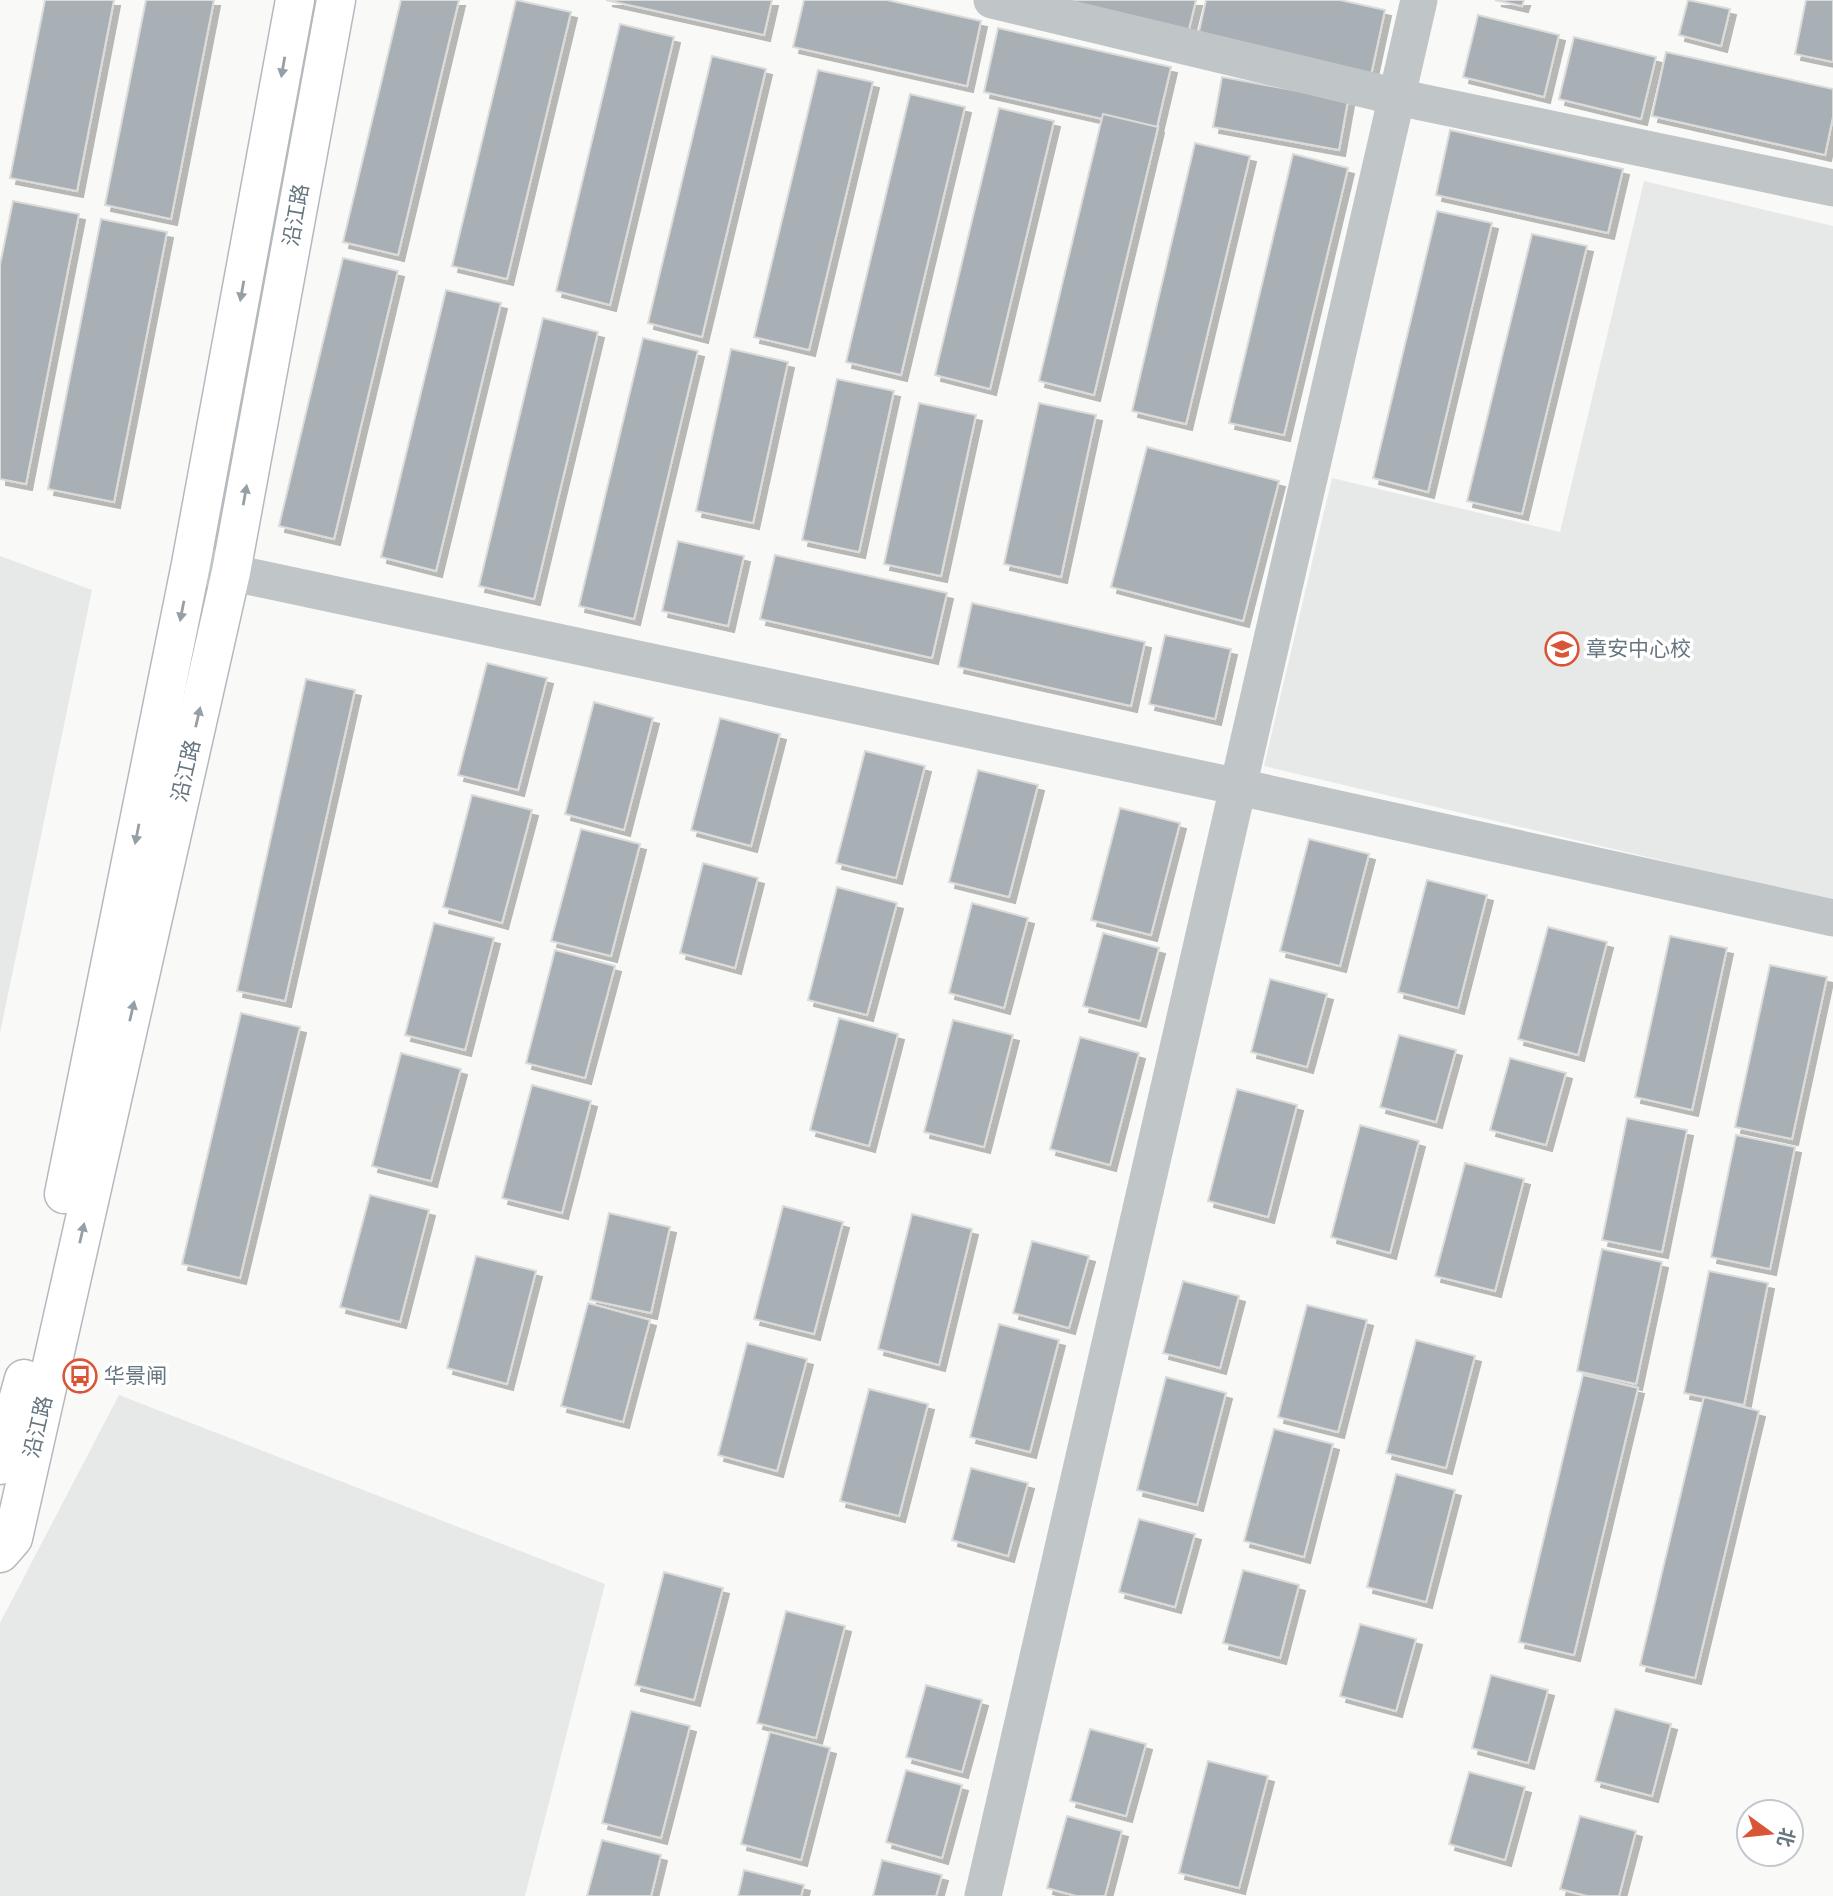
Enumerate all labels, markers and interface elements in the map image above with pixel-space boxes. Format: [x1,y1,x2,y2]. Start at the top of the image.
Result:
one-way arrow [277,56,288,78]
street label: 沿江路 [278,182,314,248]
one-way arrow [236,280,247,302]
one-way arrow [240,484,251,506]
one-way arrow [176,600,187,622]
school or university icon: 章安中心校 [1543,630,1581,668]
place label: 章安中心校 [1586,636,1691,662]
one-way arrow [193,706,204,728]
street label: 沿江路 [166,737,206,805]
one-way arrow [131,823,142,845]
one-way arrow [127,1000,138,1022]
one-way arrow [77,1222,88,1244]
bus stop icon: 华景闸 [61,1357,99,1395]
place label: 华景闸 [104,1363,167,1389]
street label: 沿江路 [18,1393,58,1461]
north arrow [1735,1798,1805,1868]
text: 北 [1772,1825,1800,1849]

